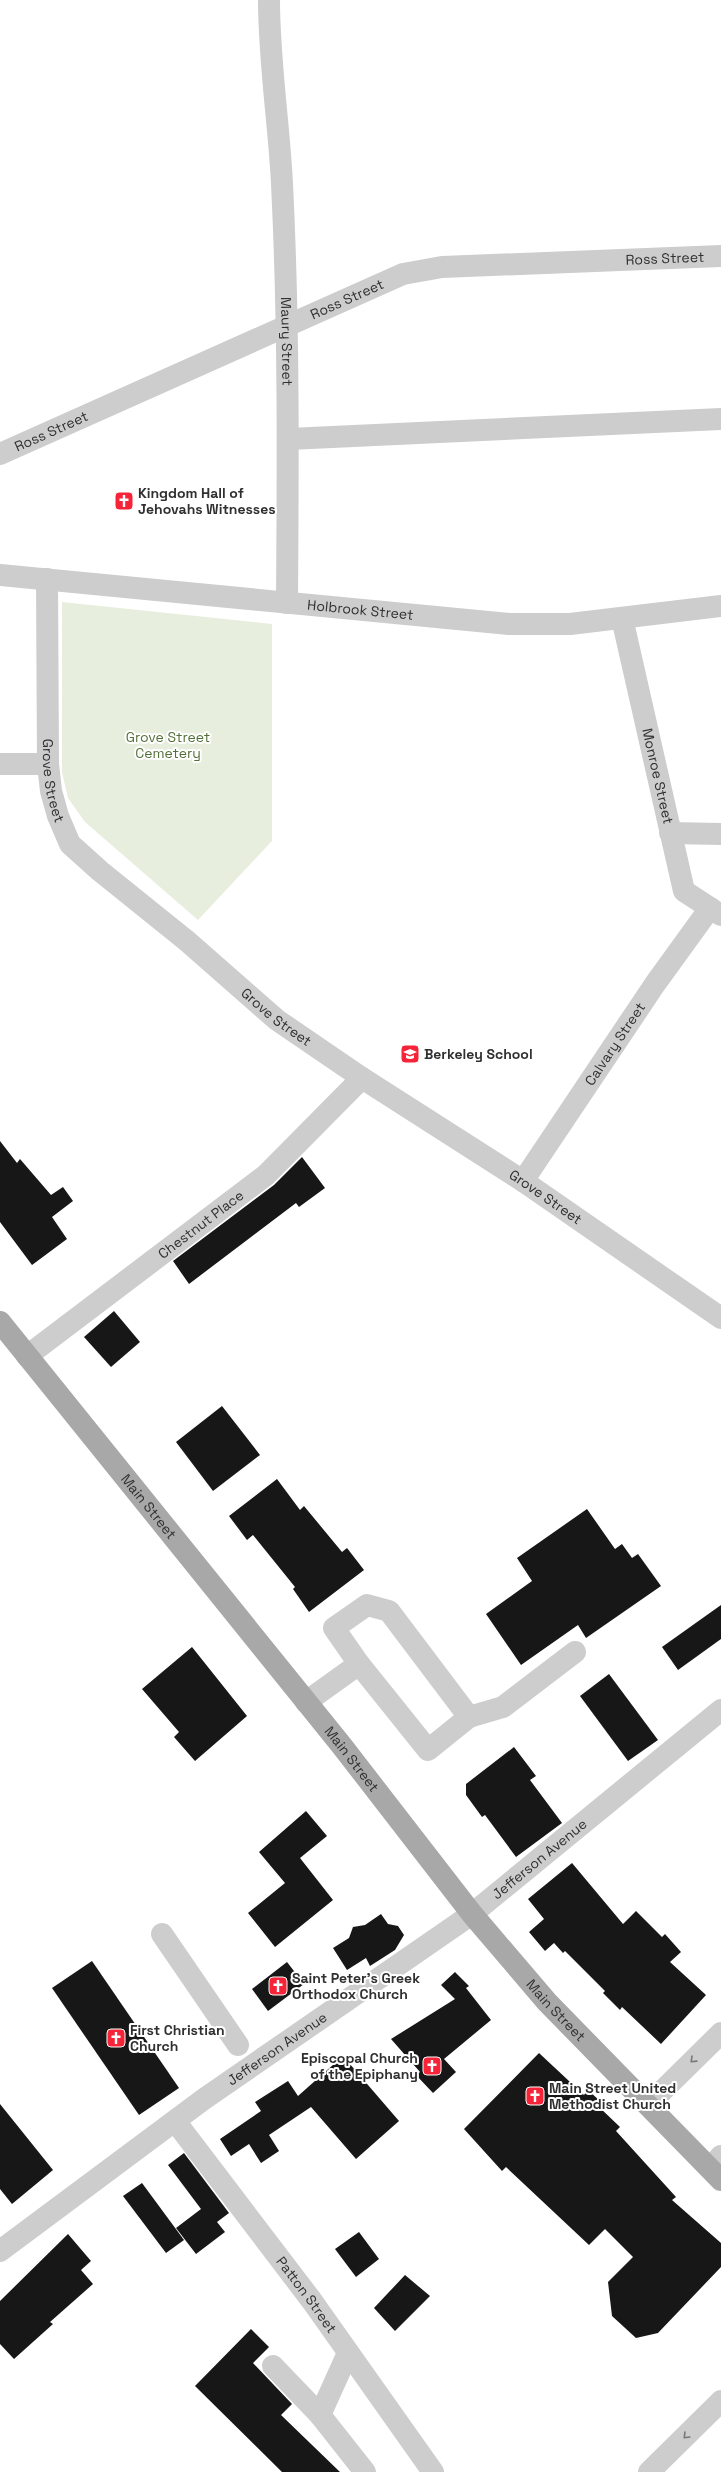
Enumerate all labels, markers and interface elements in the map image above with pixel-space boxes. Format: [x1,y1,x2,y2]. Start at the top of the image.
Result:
street label: Ross Street [625,248,705,269]
street label: Ross Street [307,275,387,323]
street label: Maury Street [277,297,296,386]
street label: Ross Street [12,407,91,455]
place label: Kingdom Hall of Jehovahs Witnesses [138,484,276,518]
church icon: Kingdom Hall of Jehovahs Witnesses [113,490,135,512]
street label: Holbrook Street [306,596,414,624]
street label: Monroe Street [638,726,677,826]
park label: Grove Street Cemetery [126,728,210,762]
street label: Grove Street [39,739,69,825]
street label: Grove Street [237,984,315,1050]
street label: Calvary Street [581,999,649,1089]
school or university icon: Berkeley School [399,1043,421,1065]
place label: Berkeley School [424,1045,533,1063]
street label: Grove Street [506,1165,586,1228]
street label: Chestnut Place [154,1186,247,1263]
street label: Main Street [117,1470,180,1543]
street label: Main Street [321,1722,383,1795]
street label: Jefferson Avenue [488,1815,590,1903]
place label: Saint Peter's Greek Orthodox Church [292,1969,420,2003]
church icon: Saint Peter's Greek Orthodox Church [267,1975,289,1997]
street label: Main Street [523,1976,589,2045]
street label: Jefferson Avenue [224,2008,330,2089]
place label: First Christian Church [130,2021,225,2055]
church icon: First Christian Church [105,2027,127,2049]
place label: Episcopal Church of the Epiphany [301,2049,418,2083]
church icon: Episcopal Church of the Epiphany [421,2055,443,2077]
one-way arrow [690,2055,698,2063]
place label: Main Street United Methodist Church [549,2079,676,2113]
church icon: Main Street United Methodist Church [524,2085,546,2107]
street label: Patton Street [272,2253,341,2337]
one-way arrow [683,2431,691,2439]

